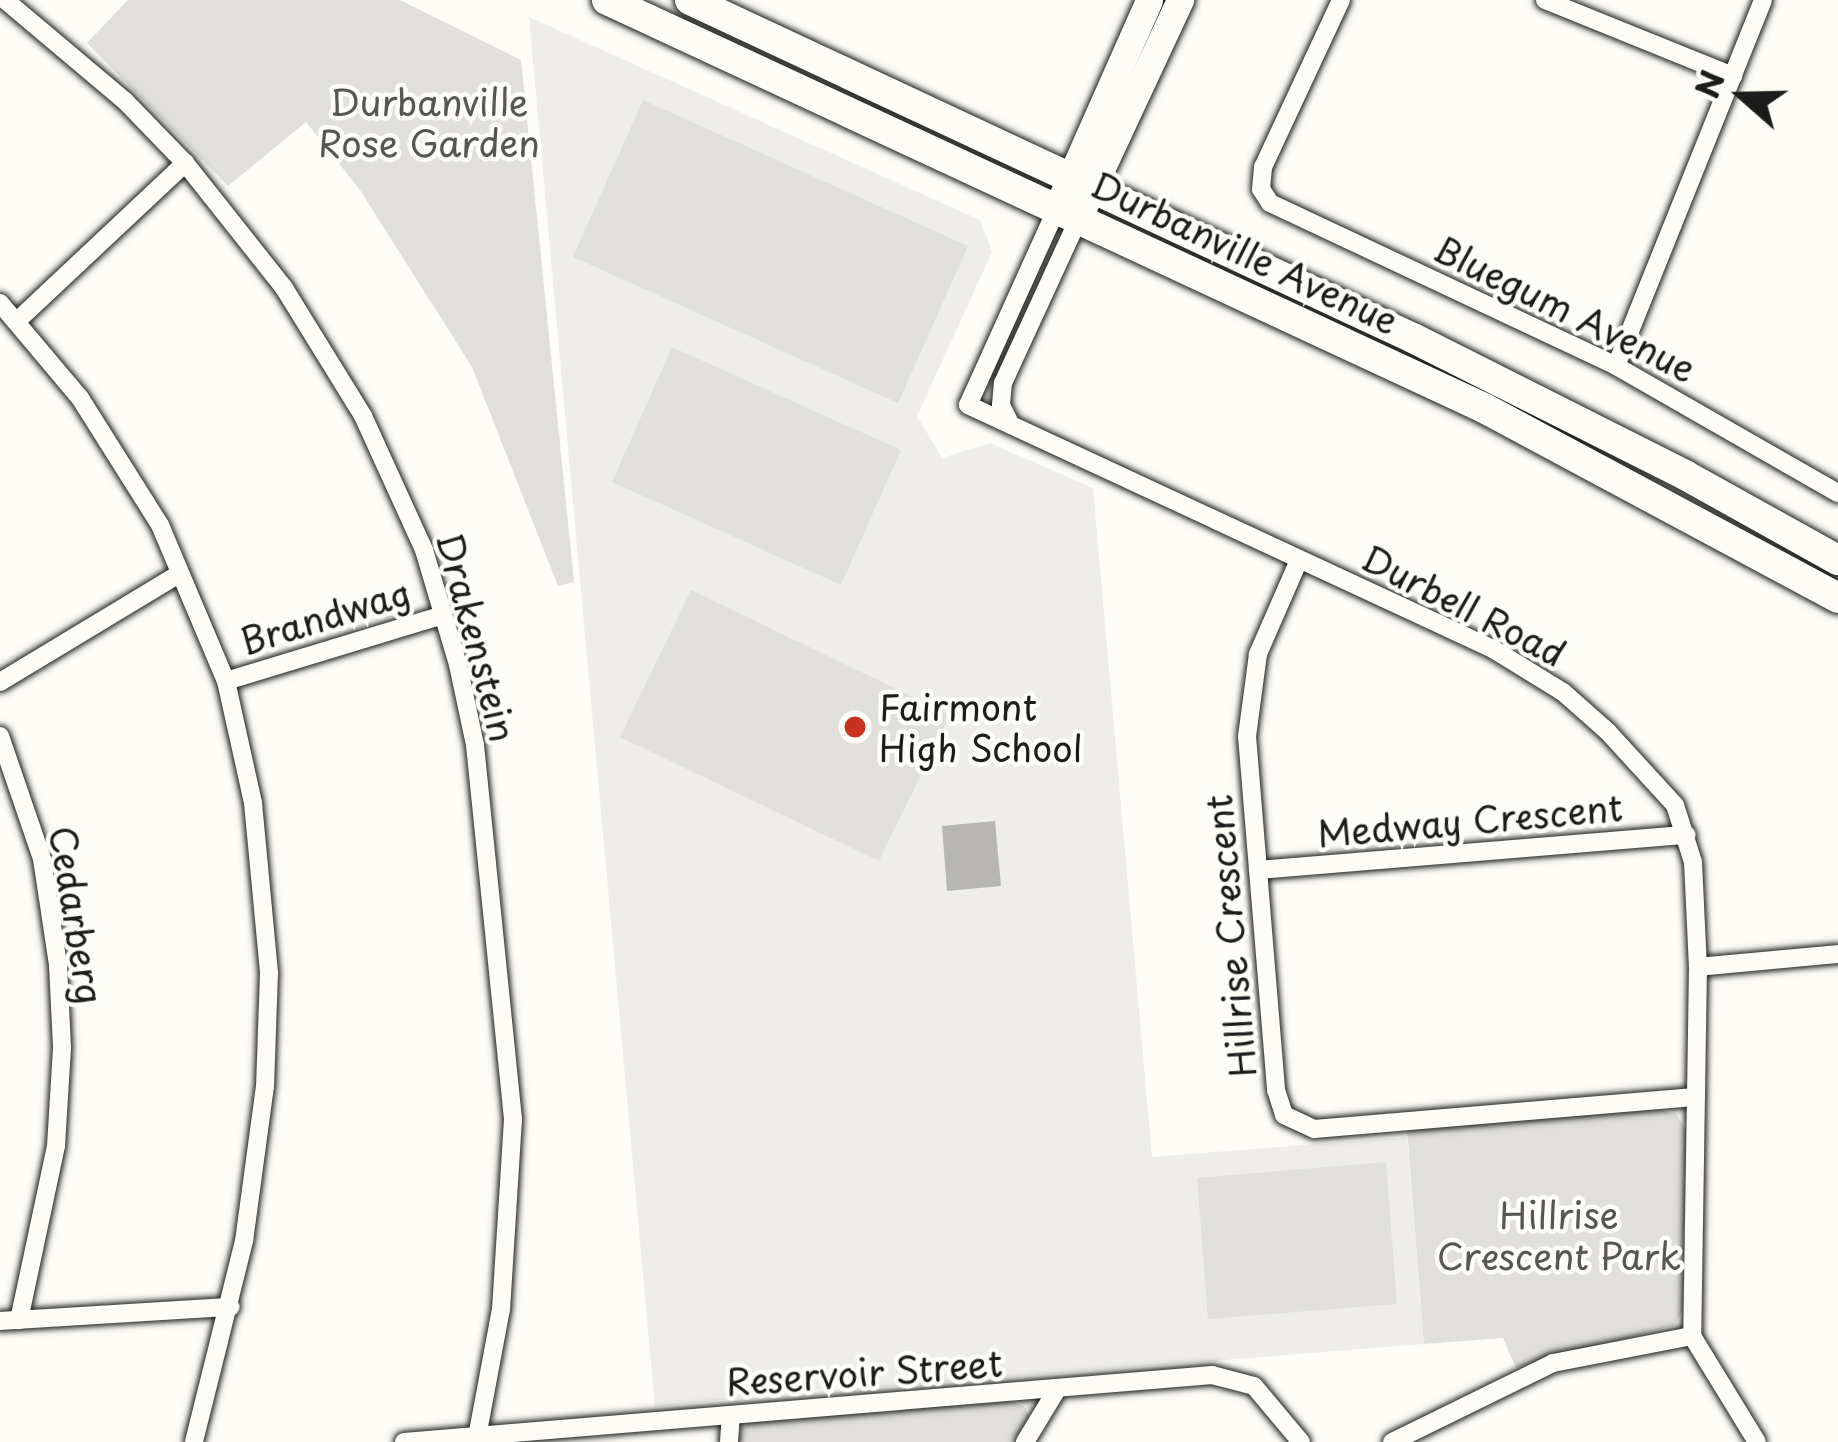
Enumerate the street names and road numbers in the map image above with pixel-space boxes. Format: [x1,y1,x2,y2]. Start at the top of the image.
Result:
street label: Durbanville Avenue [1085,162,1405,342]
street label: Bluegum Avenue [1428,226,1702,390]
street label: Drakenstein [428,528,526,746]
street label: Durbell Road [1354,535,1574,675]
street label: Brandwag [235,570,415,662]
street label: Medway Crescent [1314,785,1626,855]
street label: Hillrise Crescent [1196,793,1264,1079]
street label: Cedarberg [42,823,112,1007]
street label: Reservoir Street [724,1341,1004,1403]

